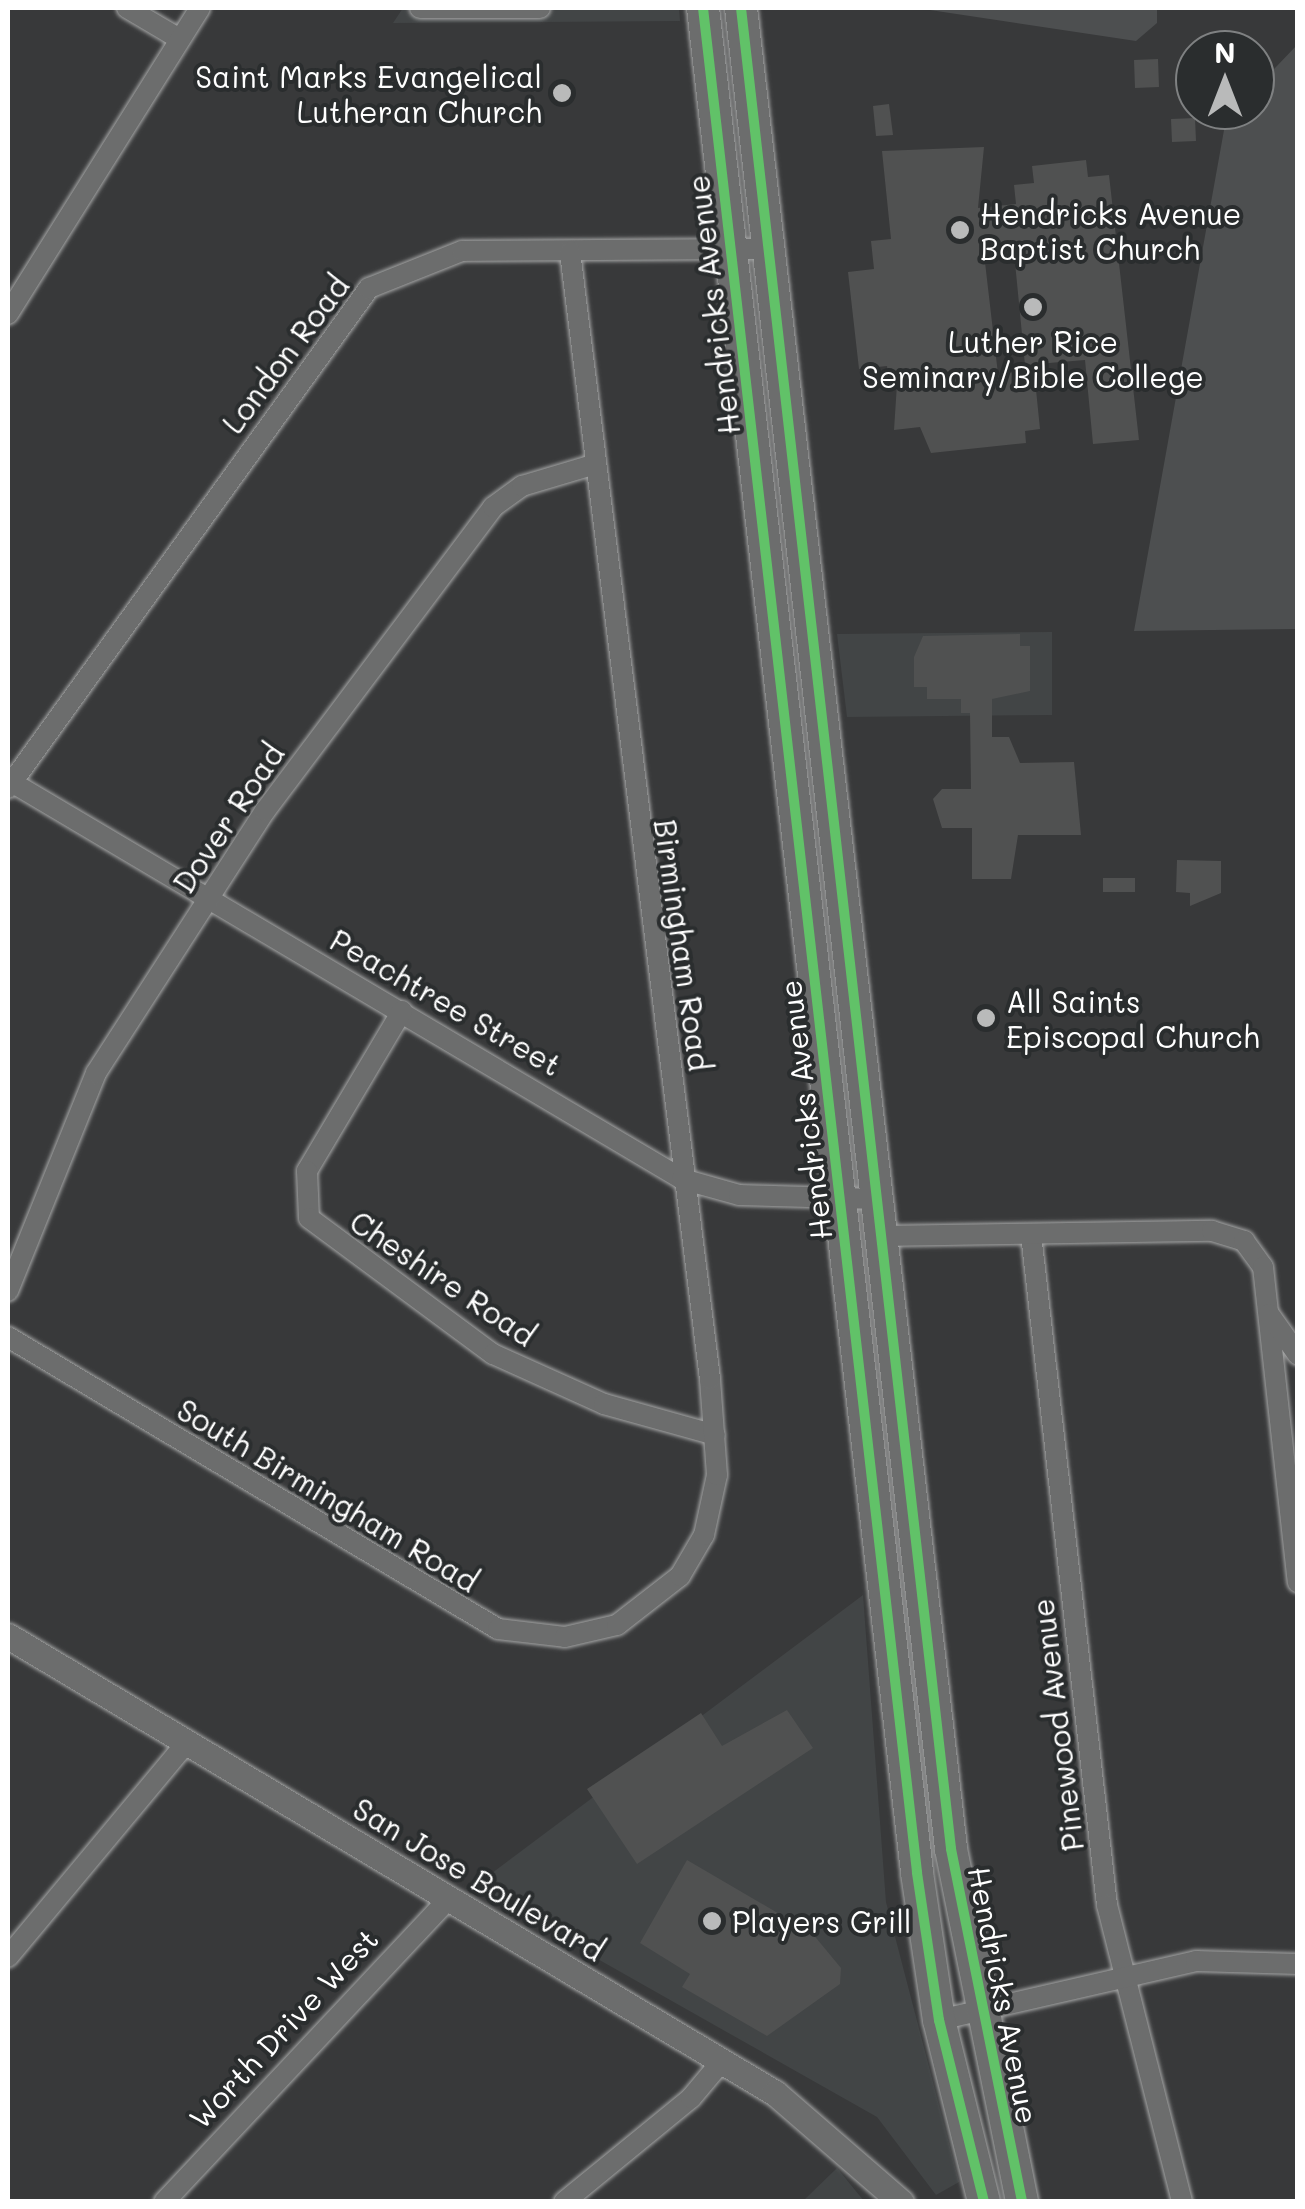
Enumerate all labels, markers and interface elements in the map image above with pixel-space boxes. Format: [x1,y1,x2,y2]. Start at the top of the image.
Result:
north arrow [1175,30,1275,130]
text: N [1214,34,1236,70]
place label: Saint Marks Evangelical Lutheran Church [195,58,542,128]
marker: Saint Marks Evangelical Lutheran Church [551,82,573,104]
street label: Hendricks Avenue [679,173,747,437]
place label: Hendricks Avenue Baptist Church [980,195,1241,266]
marker: Hendricks Avenue Baptist Church [949,219,971,241]
street label: London Road [214,268,356,440]
marker: Luther Rice Seminary/Bible College [1022,296,1044,318]
place label: Luther Rice Seminary/Bible College [862,323,1204,394]
street label: Dover Road [165,737,291,899]
street label: Birmingham Road [648,817,718,1073]
street label: Peachtree Street [324,921,568,1083]
street label: Hendricks Avenue [771,978,839,1242]
place label: All Saints Episcopal Church [1006,983,1260,1054]
marker: All Saints Episcopal Church [975,1007,997,1029]
street label: Cheshire Road [344,1203,542,1353]
street label: South Birmingham Road [171,1391,485,1599]
street label: Pinewood Avenue [1024,1597,1090,1853]
street label: San Jose Boulevard [347,1790,611,1968]
street label: Hendricks Avenue [961,1863,1047,2127]
place label: Players Grill [732,1903,912,1939]
marker: Players Grill [701,1910,723,1932]
street label: Worth Drive West [181,1920,385,2136]

